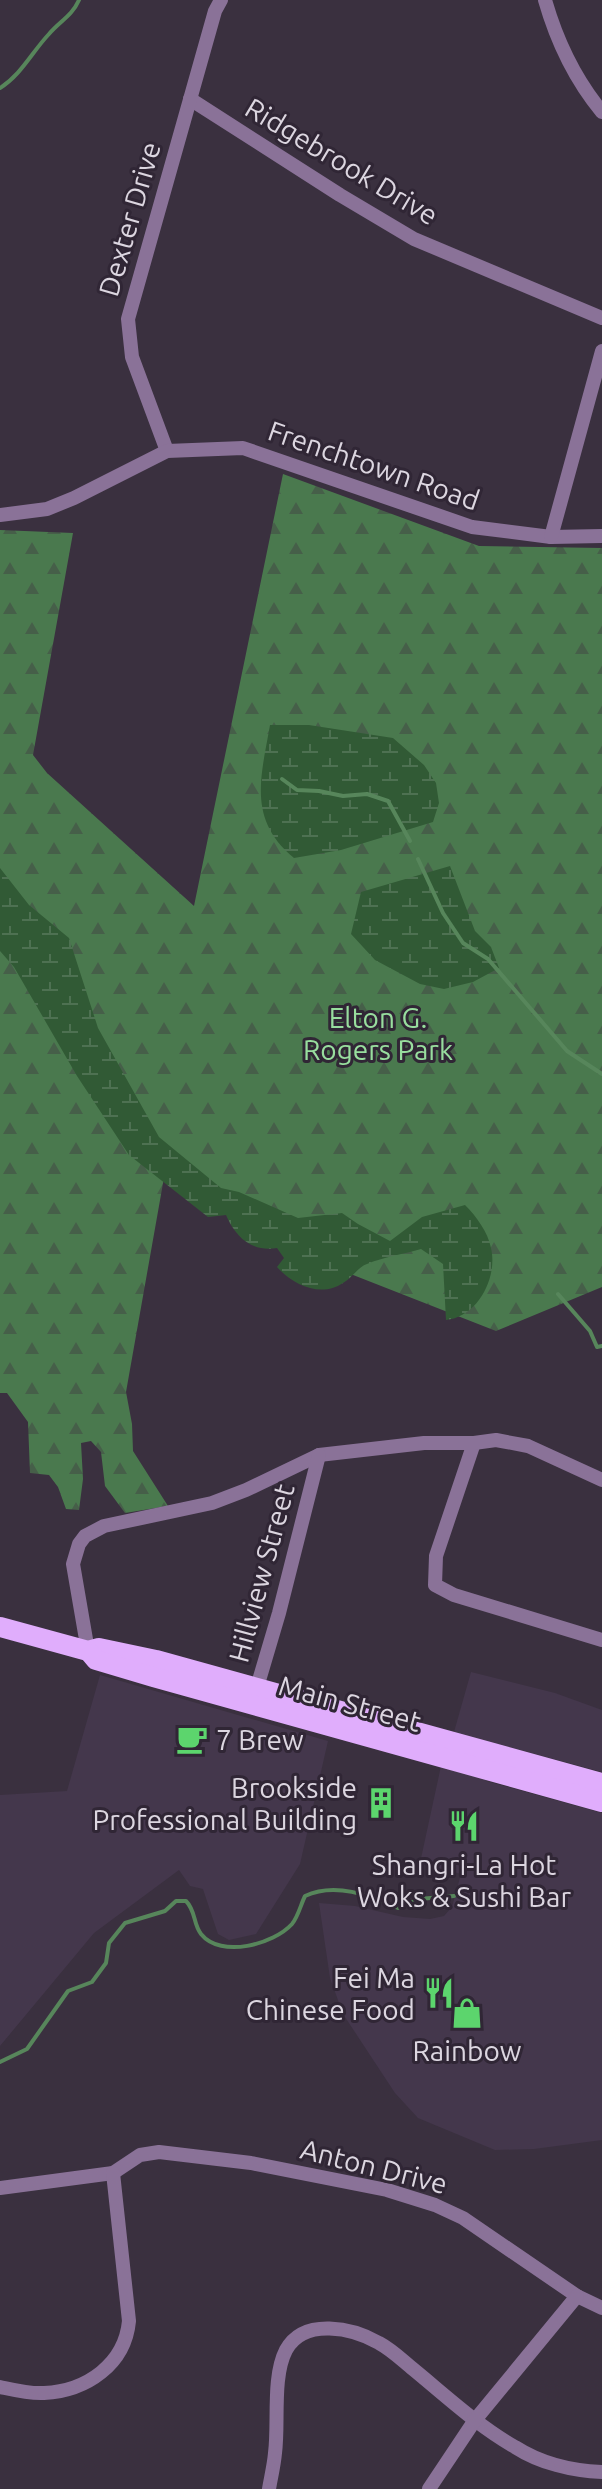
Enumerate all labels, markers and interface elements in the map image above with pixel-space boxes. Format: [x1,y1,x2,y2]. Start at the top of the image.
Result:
street label: Ridgebrook Drive [240,91,444,231]
street label: Dexter Drive [92,138,166,300]
street label: Frenchtown Road [264,414,484,516]
park label: Elton G. Rogers Park [303,1002,453,1065]
street label: Hillview Street [222,1481,300,1665]
street label: Main Street [275,1669,425,1737]
cafe icon: 7 Brew [175,1722,209,1756]
place label: 7 Brew [216,1724,304,1755]
place label: Brookside Professional Building [92,1772,357,1835]
building icon: Brookside Professional Building [364,1786,398,1820]
restaurant icon: Shangri-La Hot Woks & Sushi Bar [447,1809,481,1843]
place label: Shangri-La Hot Woks & Sushi Bar [357,1849,571,1912]
place label: Fei Ma Chinese Food [246,1962,415,2025]
restaurant icon: Fei Ma Chinese Food [422,1976,456,2010]
shop icon: Rainbow [450,1996,484,2030]
place label: Rainbow [412,2035,522,2066]
street label: Anton Drive [297,2133,451,2199]

